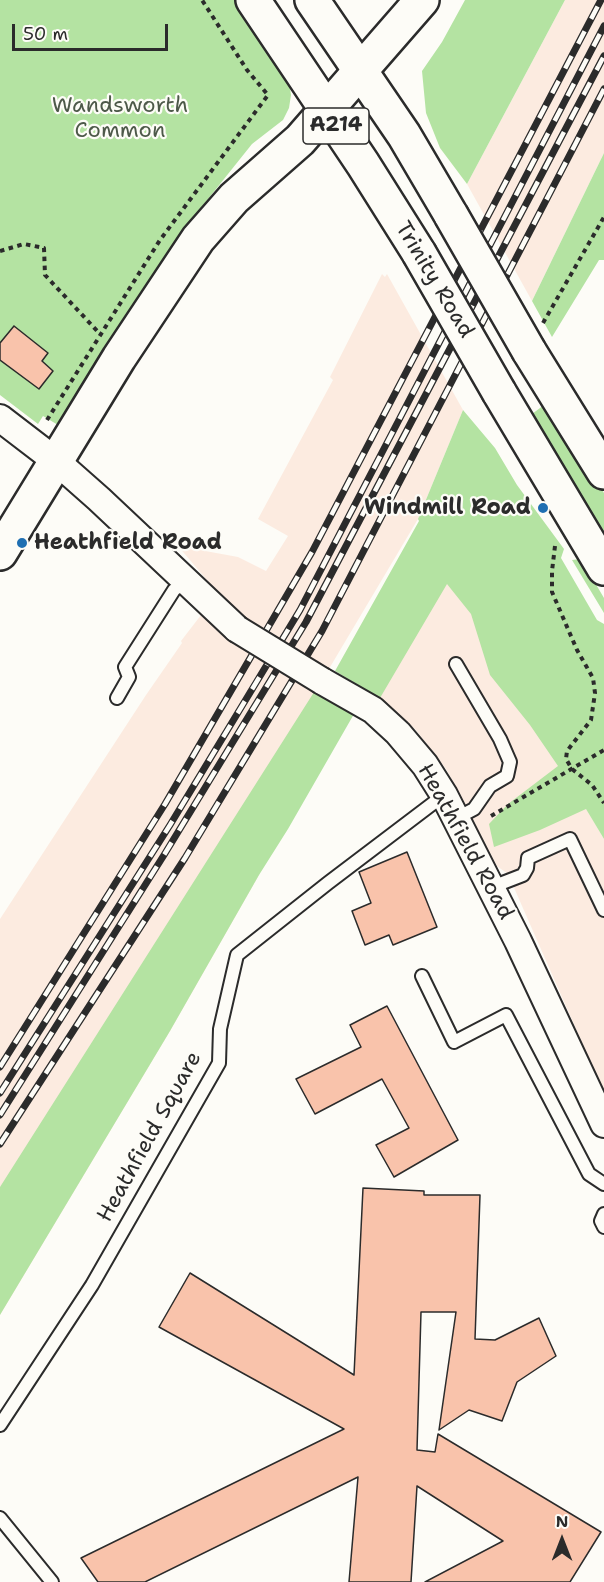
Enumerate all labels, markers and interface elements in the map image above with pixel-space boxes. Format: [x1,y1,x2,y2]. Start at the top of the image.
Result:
scale bar [15,12,171,50]
text: 50 m [23,22,68,46]
park label: Wandsworth Common [52,93,188,144]
road number: A214 [303,108,369,144]
street label: Trinity Road [389,217,479,343]
place label: Windmill Road [364,495,531,521]
marker: Windmill Road [536,501,550,515]
place label: Heathfield Road [34,530,222,556]
marker: Heathfield Road [15,536,29,550]
street label: Heathfield Road [411,760,519,924]
street label: Heathfield Square [92,1047,208,1227]
north arrow [532,1510,592,1570]
text: N [556,1511,568,1532]

